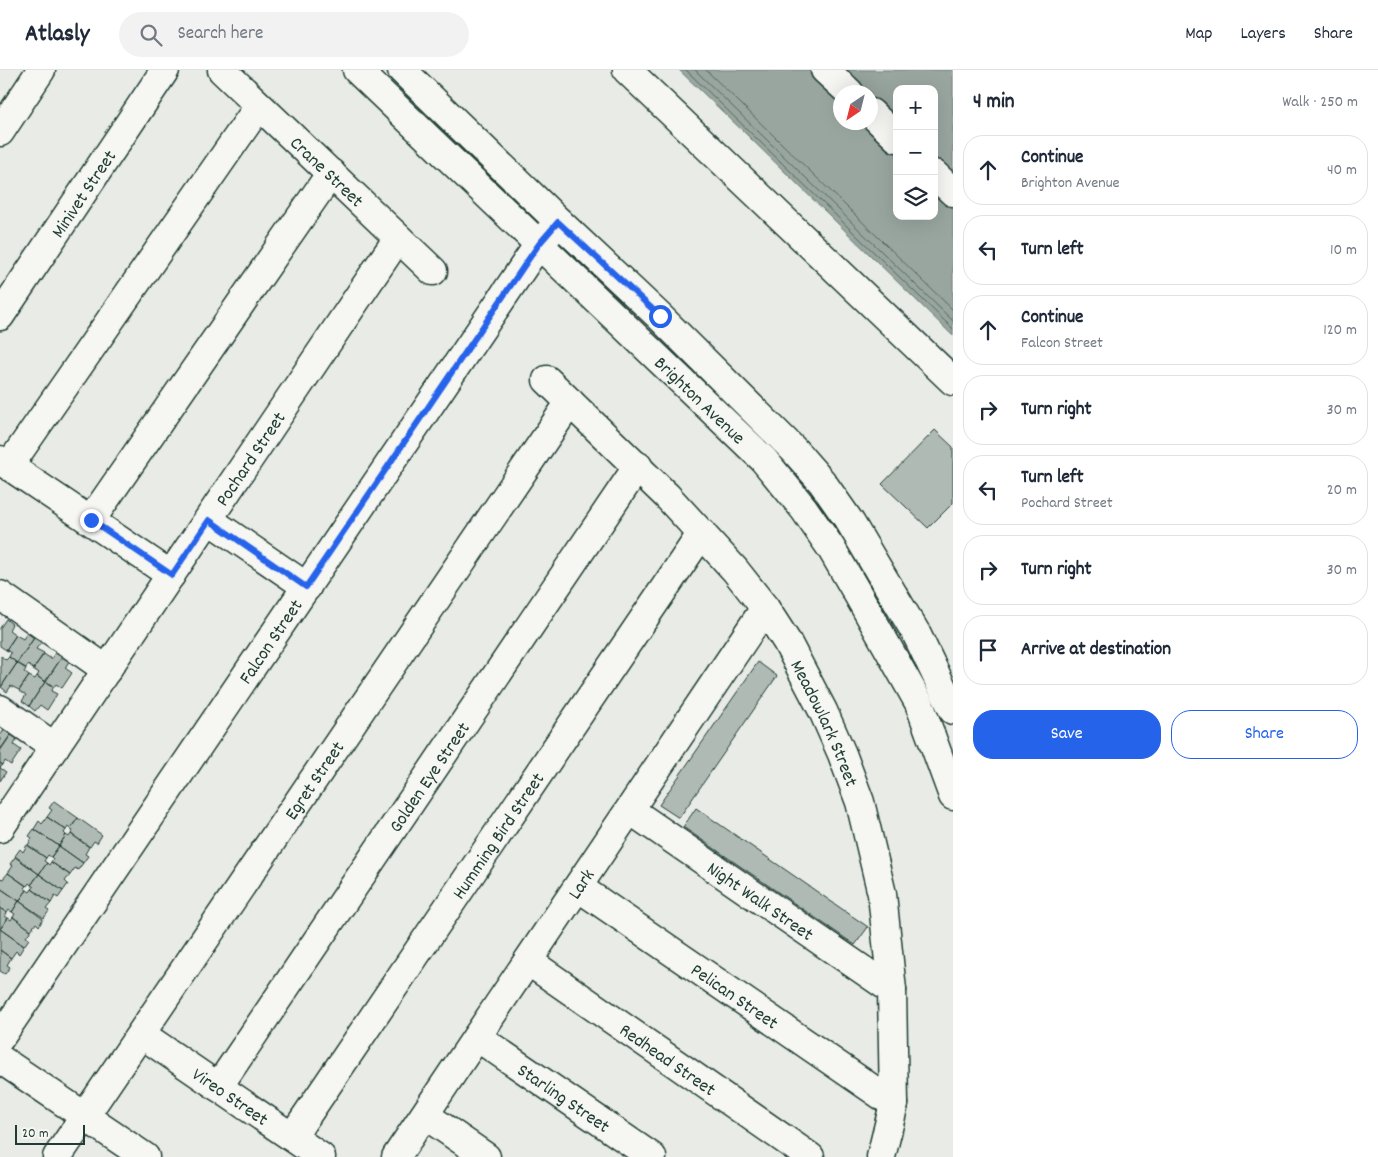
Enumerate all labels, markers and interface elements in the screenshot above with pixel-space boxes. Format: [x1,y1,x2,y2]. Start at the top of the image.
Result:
search box [119,12,469,57]
text: Atlasly [25,18,89,52]
icon: search [137,21,165,49]
text: Search here [177,21,263,48]
text: Map [1185,22,1212,47]
text: Layers [1240,22,1286,47]
text: Share [1314,22,1353,47]
north arrow [833,85,878,130]
map controls [893,85,938,220]
button: + [893,85,938,130]
text: 4 min [973,88,1015,118]
text: Walk · 250 m [1282,91,1358,114]
button: − [893,130,938,175]
street label: Crane Street [282,131,368,215]
text: Continue [1021,145,1083,172]
street label: Minivet Street [46,146,125,244]
icon: ahead [974,156,1002,184]
text: 40 m [1327,159,1357,182]
text: Brighton Avenue [1021,172,1120,195]
button: layers [893,175,938,220]
icon: left [974,236,1002,264]
text: Turn left [1021,237,1084,264]
text: 10 m [1330,239,1357,262]
route start [649,305,672,328]
text: Continue [1021,305,1083,332]
icon: ahead [974,316,1002,344]
text: 120 m [1323,319,1357,342]
text: Falcon Street [1021,332,1103,355]
street label: Brighton Avenue [647,352,750,452]
icon: right [974,396,1002,424]
text: Turn right [1021,397,1092,424]
text: 30 m [1327,399,1357,422]
street label: Pochard Street [211,408,294,513]
text: Turn left [1021,465,1084,492]
icon: left [974,476,1002,504]
text: 20 m [1327,479,1357,502]
text: Pochard Street [1021,492,1113,515]
route end [80,509,103,532]
icon: right [974,556,1002,584]
text: Turn right [1021,557,1092,584]
text: 30 m [1327,559,1357,582]
street label: Falcon Street [234,595,311,691]
icon: arrive [974,636,1002,664]
text: Arrive at destination [1021,637,1171,664]
street label: Meadowlark Street [782,656,863,791]
button: Save [973,710,1161,759]
button: Share [1171,710,1358,759]
street label: Golden Eye Street [384,718,478,839]
street label: Egret Street [280,737,353,827]
street label: Humming Bird Street [447,768,553,906]
street label: Night Walk Street [700,857,818,949]
street label: Lark [563,864,603,906]
street label: Pelican Street [684,958,783,1038]
street label: Redhead Street [613,1018,720,1105]
street label: Starling Street [511,1058,614,1141]
street label: Vireo Street [185,1063,273,1134]
scale bar [15,1122,85,1145]
text: 20 m [22,1124,49,1144]

